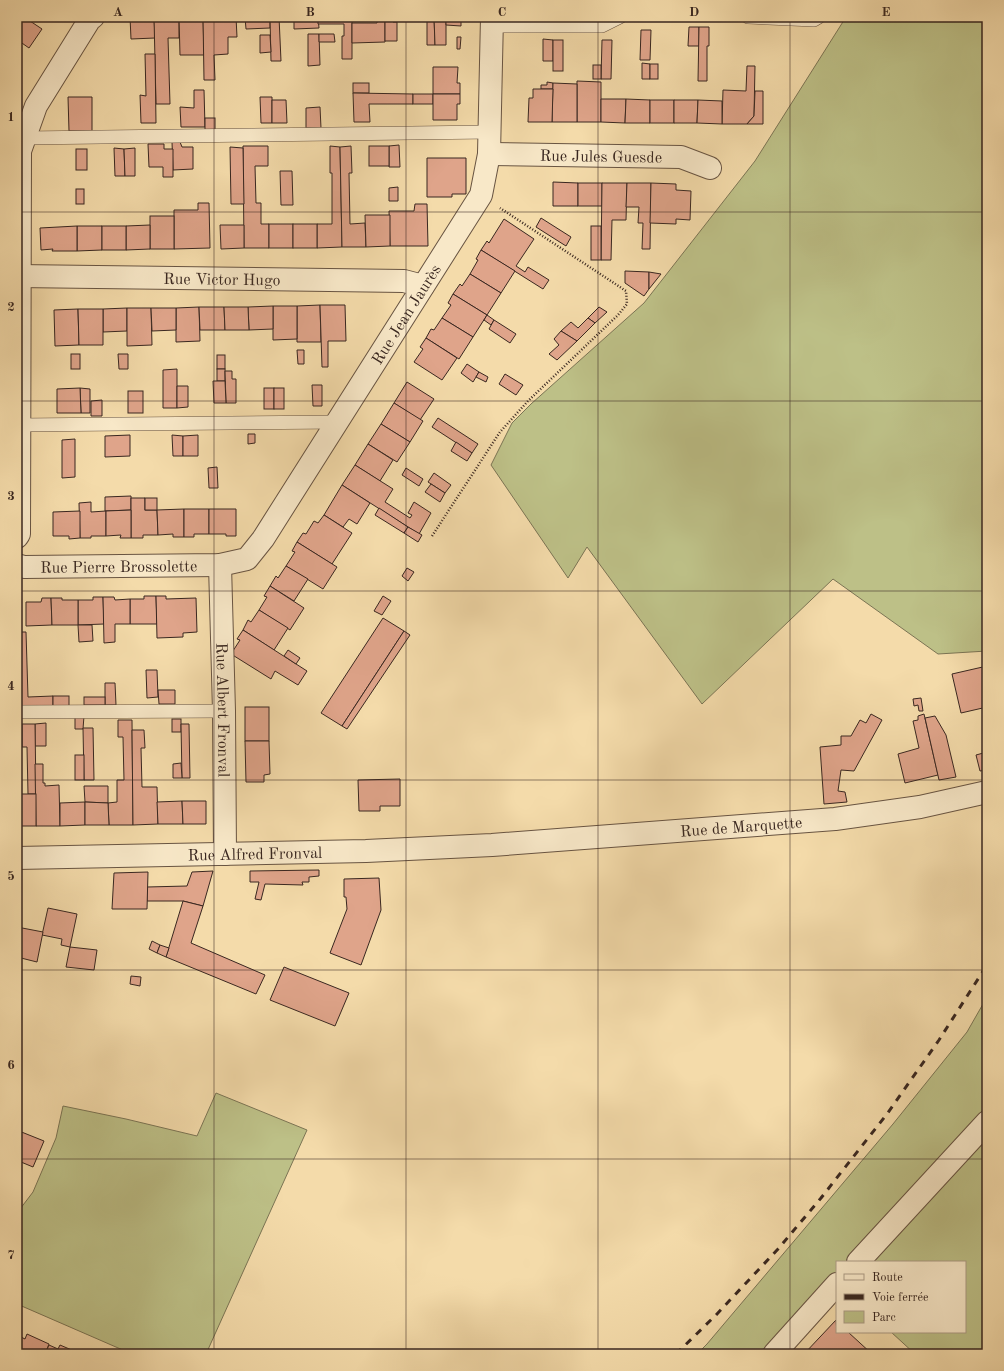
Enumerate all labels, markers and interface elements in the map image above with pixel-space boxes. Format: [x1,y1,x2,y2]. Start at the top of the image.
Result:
text: A [113,6,123,19]
text: B [305,6,315,19]
text: C [498,6,506,19]
text: D [689,6,699,19]
text: E [882,6,891,19]
text: 1 [7,111,15,124]
street label: Rue Jules Guesde [540,149,662,167]
street label: Rue Jean Jaurès [370,262,445,368]
street label: Rue Victor Hugo [163,272,281,289]
text: 2 [7,301,15,314]
text: 3 [7,490,15,503]
street label: Rue Pierre Brossolette [40,559,197,577]
street label: Rue Albert Fronval [212,642,230,777]
text: 4 [7,680,15,693]
street label: Rue de Marquette [680,816,803,841]
street label: Rue Alfred Fronval [188,846,322,865]
text: 5 [7,870,15,883]
text: 6 [7,1059,15,1072]
text: 7 [7,1249,15,1262]
legend [836,1261,966,1333]
text: Route [872,1272,903,1284]
text: Voie ferrée [872,1292,929,1304]
text: Parc [872,1312,896,1324]

